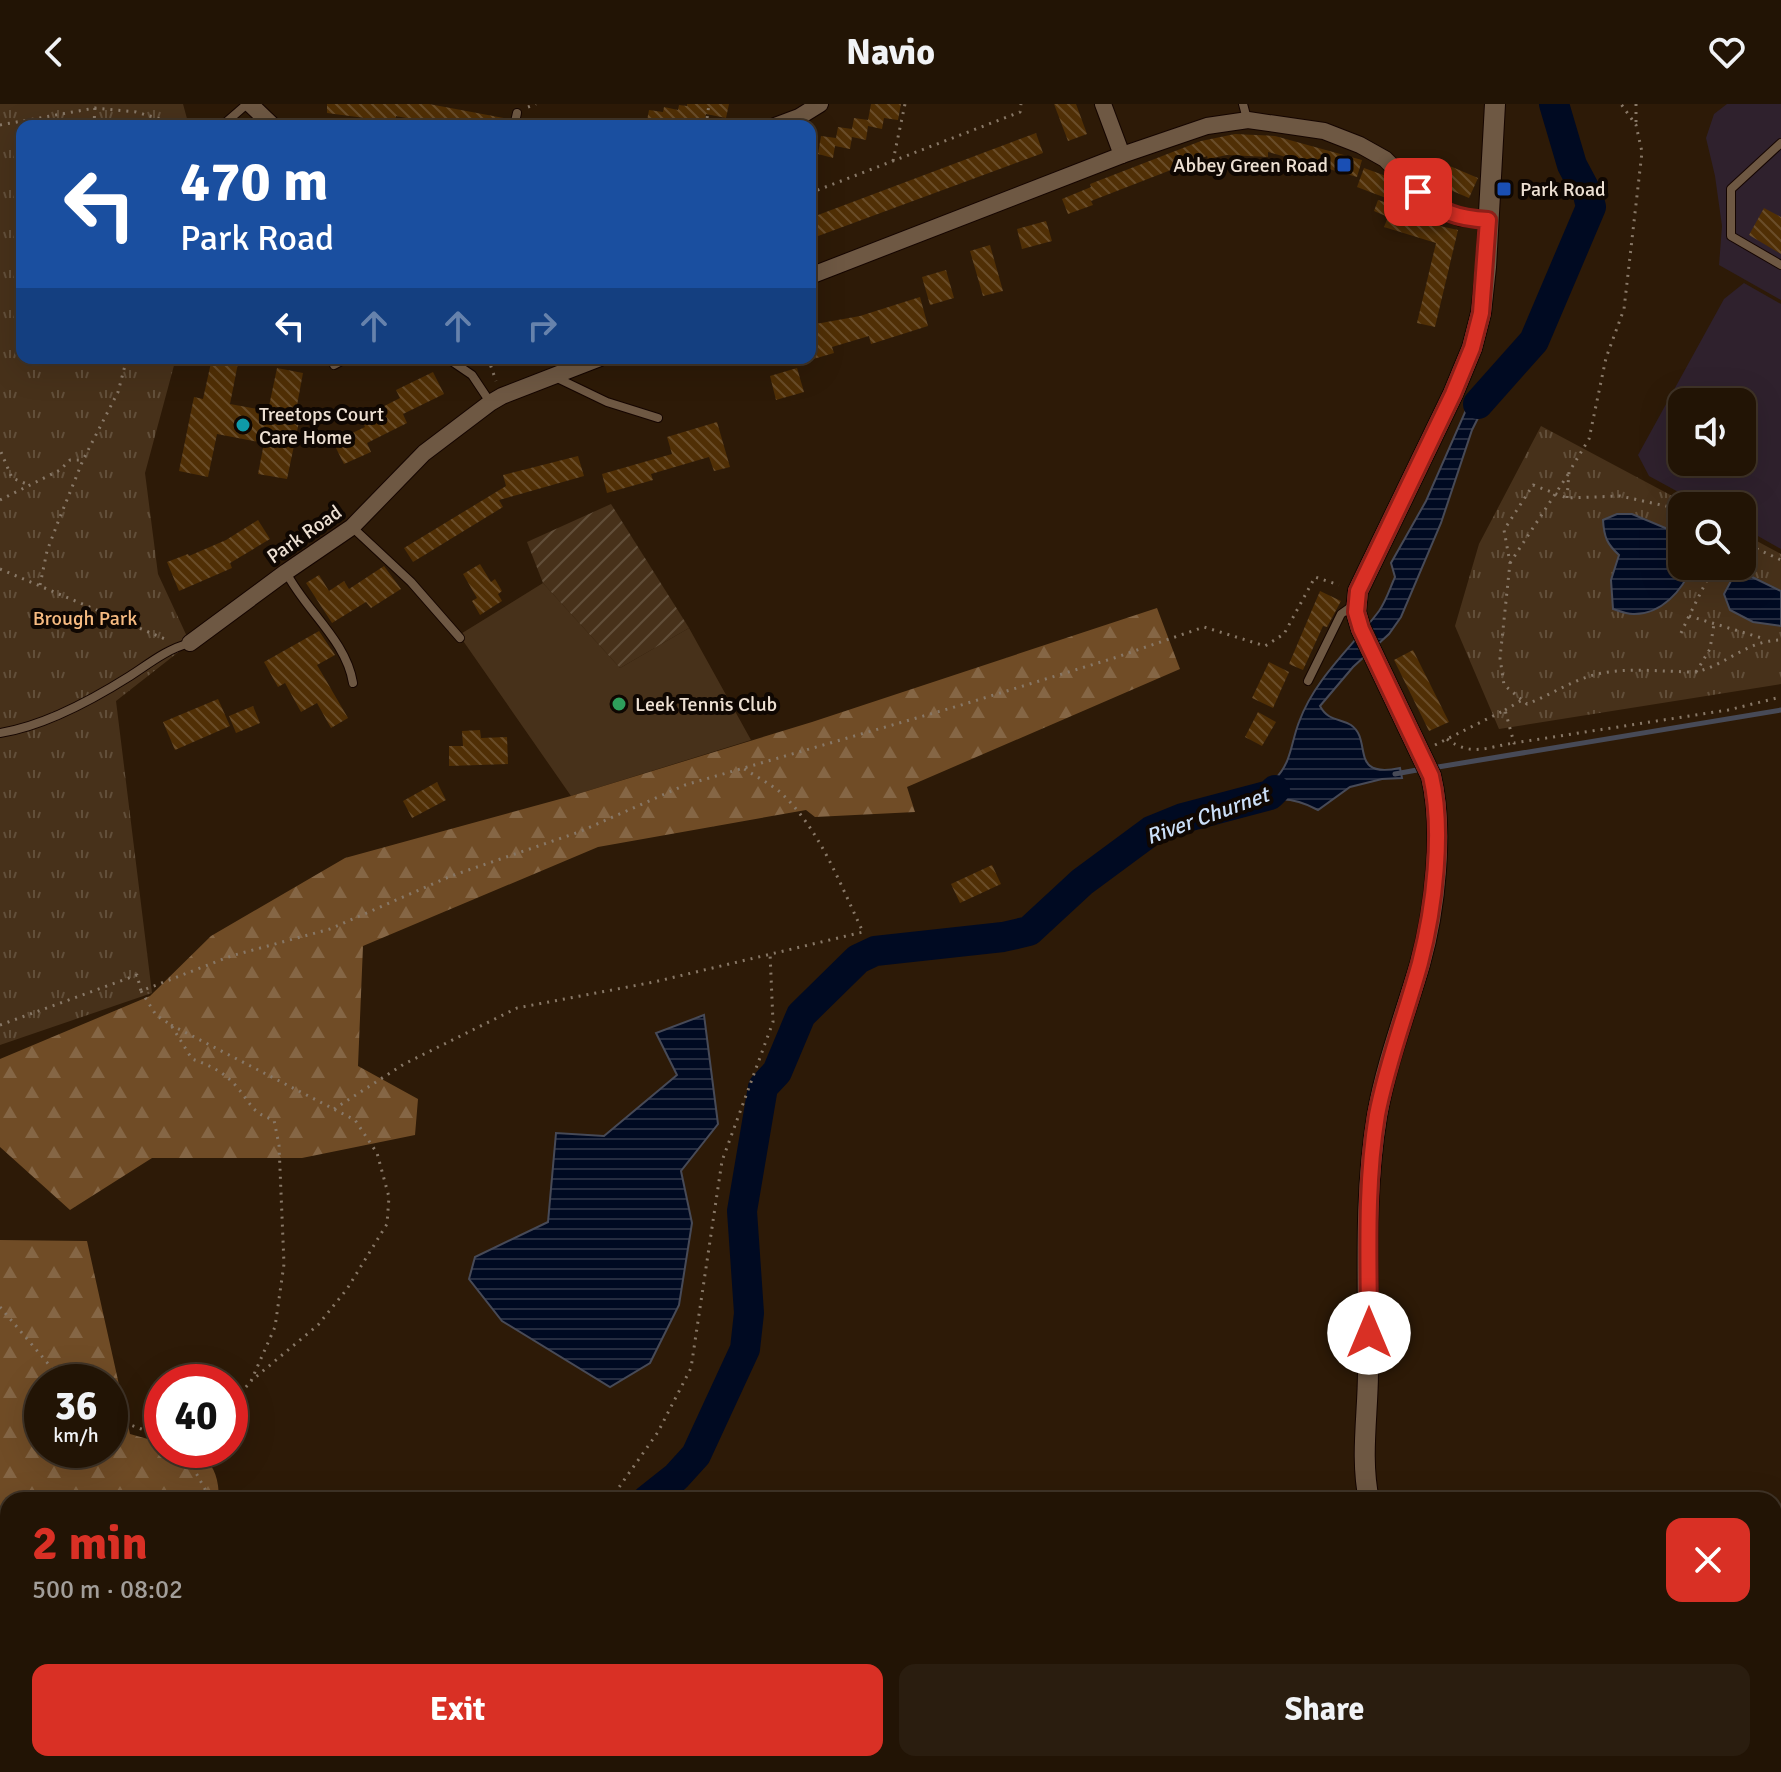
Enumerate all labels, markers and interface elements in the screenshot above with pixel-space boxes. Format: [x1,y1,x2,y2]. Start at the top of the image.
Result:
icon: back [32,30,76,74]
text: Navio [846,30,935,75]
icon: heart [1705,30,1749,74]
text: 470 m [180,147,328,216]
icon: left [48,152,152,256]
place label: Abbey Green Road [1173,153,1328,178]
marker: Abbey Green Road [1335,156,1353,174]
pin [1384,158,1452,226]
icon: arrive [1396,170,1440,214]
place label: Park Road [1520,177,1606,202]
marker: Park Road [1495,180,1513,198]
text: Park Road [180,216,334,261]
icon: left [268,304,312,348]
icon: ahead [352,304,396,348]
icon: ahead [436,304,480,348]
icon: right [520,304,564,348]
map controls [1668,388,1756,580]
button: sound [1668,388,1756,476]
place label: Treetops Court Care Home [259,402,384,450]
marker: Treetops Court Care Home [234,416,252,434]
button: search [1668,492,1756,580]
street label: Park Road [262,500,347,569]
park label: Brough Park [33,606,137,631]
place label: Leek Tennis Club [635,692,777,717]
marker: Leek Tennis Club [610,695,628,713]
water label: River Churnet [1142,780,1274,850]
position arrow [1327,1291,1411,1375]
speed limit sign: 40 [144,1364,248,1468]
text: 36 [54,1381,98,1431]
text: km/h [53,1423,99,1448]
text: 2 min [32,1514,148,1573]
button: close [1666,1518,1750,1602]
text: 500 m · 08:02 [32,1574,183,1606]
button: Exit [32,1664,883,1756]
button: Share [899,1664,1750,1756]

